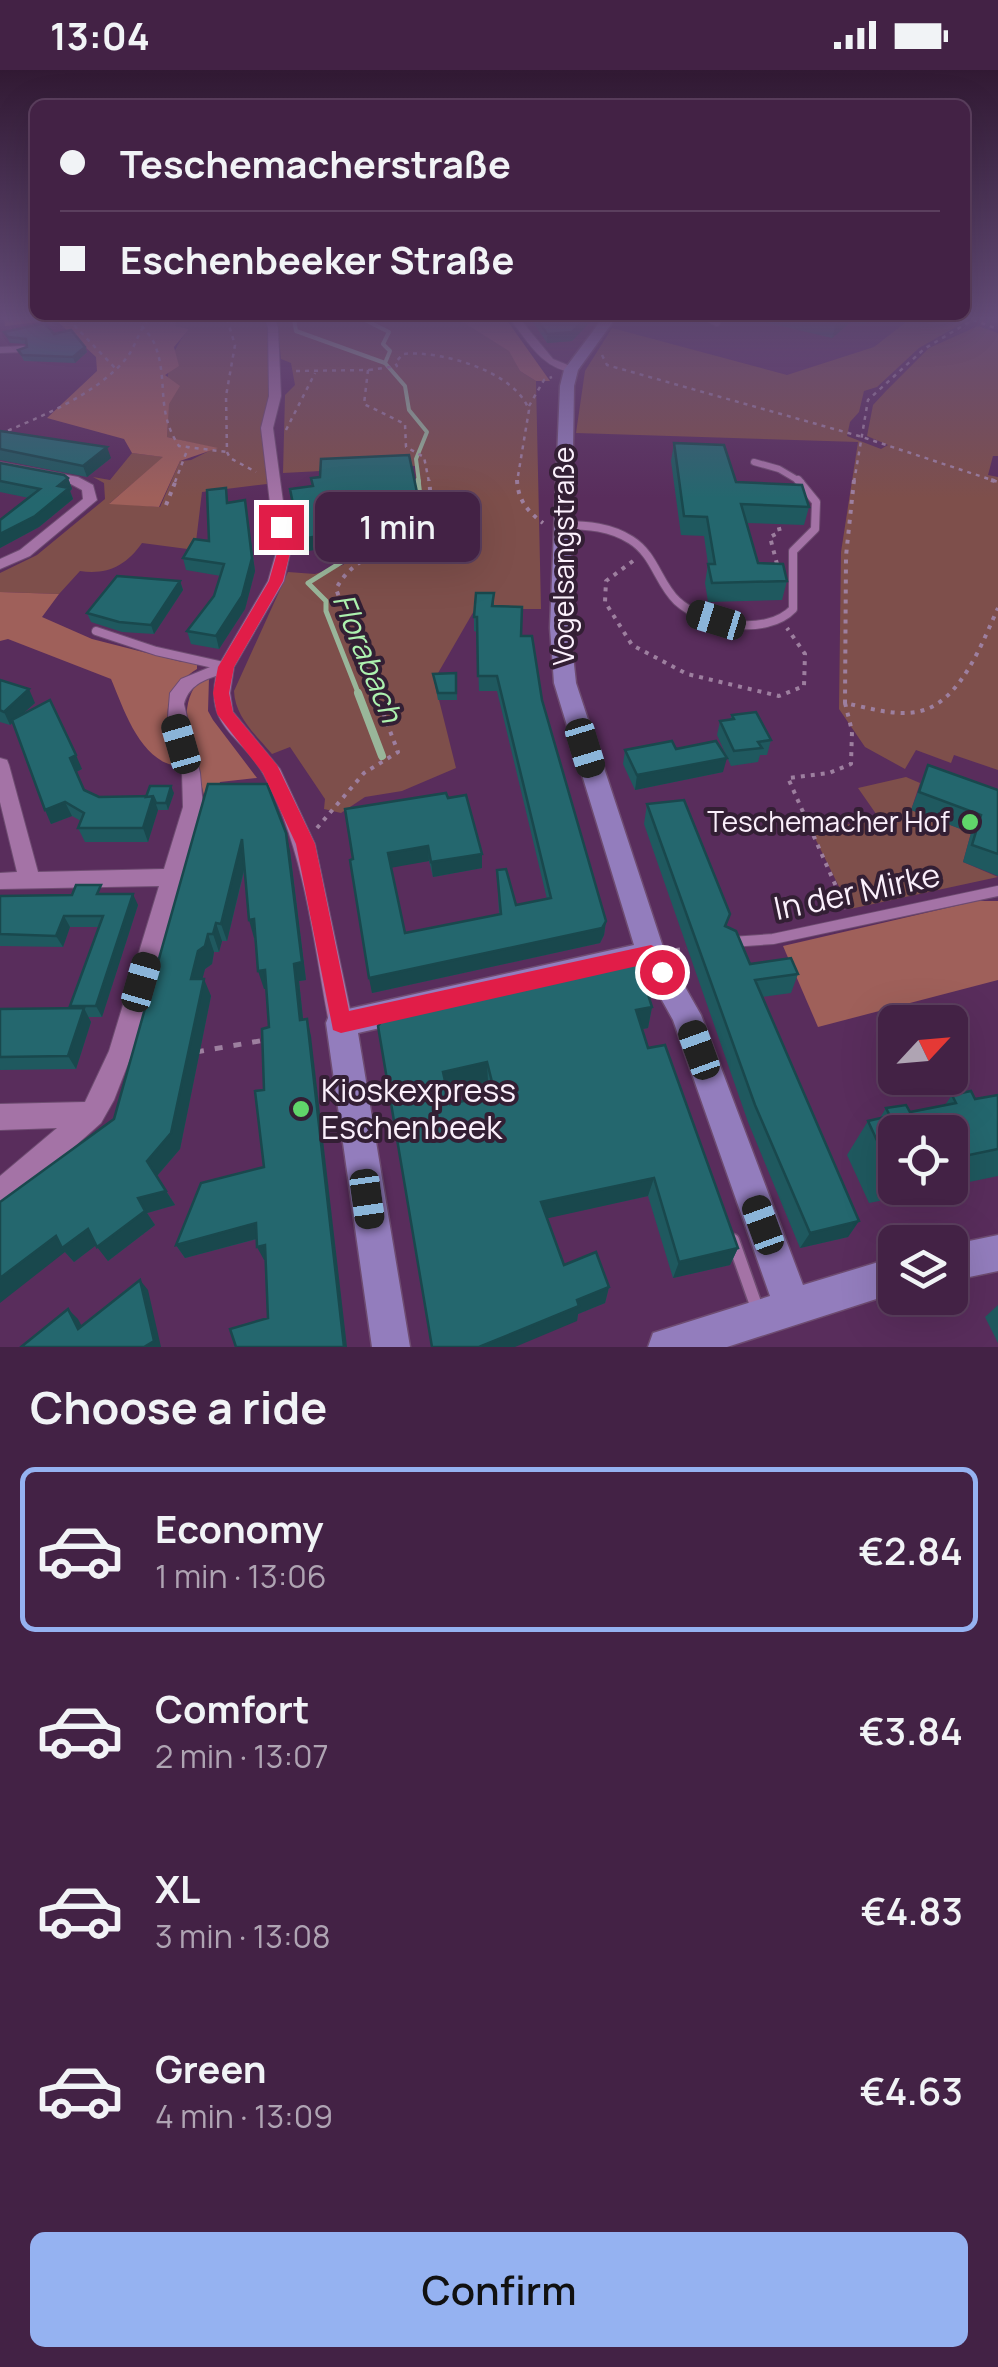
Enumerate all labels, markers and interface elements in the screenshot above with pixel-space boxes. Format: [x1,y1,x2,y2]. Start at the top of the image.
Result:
text: 13:04 [50,9,150,61]
text: Teschemacherstraße [120,137,511,189]
text: Eschenbeeker Straße [120,233,514,285]
street label: Vogelsangstraße [544,447,582,665]
callout: 1 min [316,492,481,562]
route end [259,505,304,550]
text: 1 min [359,505,436,549]
water label: Florabach [324,587,413,729]
car [683,597,749,643]
car [158,711,204,777]
car [562,715,608,781]
place label: Teschemacher Hof [707,802,950,840]
marker: Teschemacher Hof [959,811,981,833]
street label: In der Mirke [770,852,944,930]
car [118,949,164,1015]
route start [640,950,685,995]
north arrow [878,1005,968,1095]
map controls [878,1005,968,1315]
car [675,1017,723,1083]
place label: Kioskexpress Eschenbeek [321,1068,516,1149]
marker: Kioskexpress Eschenbeek [290,1098,312,1120]
button: locate [878,1115,968,1205]
car [348,1167,386,1231]
car [739,1192,787,1258]
button: layers [878,1225,968,1315]
text: Choose a ride [30,1376,327,1438]
text: Economy [155,1502,324,1554]
icon: car [35,1505,125,1595]
text: €2.84 [859,1524,963,1576]
text: 1 min · 13:06 [155,1554,327,1598]
text: Comfort [155,1682,309,1734]
icon: car [35,1685,125,1775]
text: €3.84 [859,1704,963,1756]
text: 2 min · 13:07 [155,1734,329,1778]
text: XL [155,1862,200,1914]
icon: car [35,1865,125,1955]
text: €4.83 [861,1884,963,1936]
text: 3 min · 13:08 [155,1914,331,1958]
text: Green [155,2042,267,2094]
icon: car [35,2045,125,2135]
text: €4.63 [860,2064,963,2116]
text: 4 min · 13:09 [155,2094,333,2138]
button: Confirm [30,2232,968,2347]

